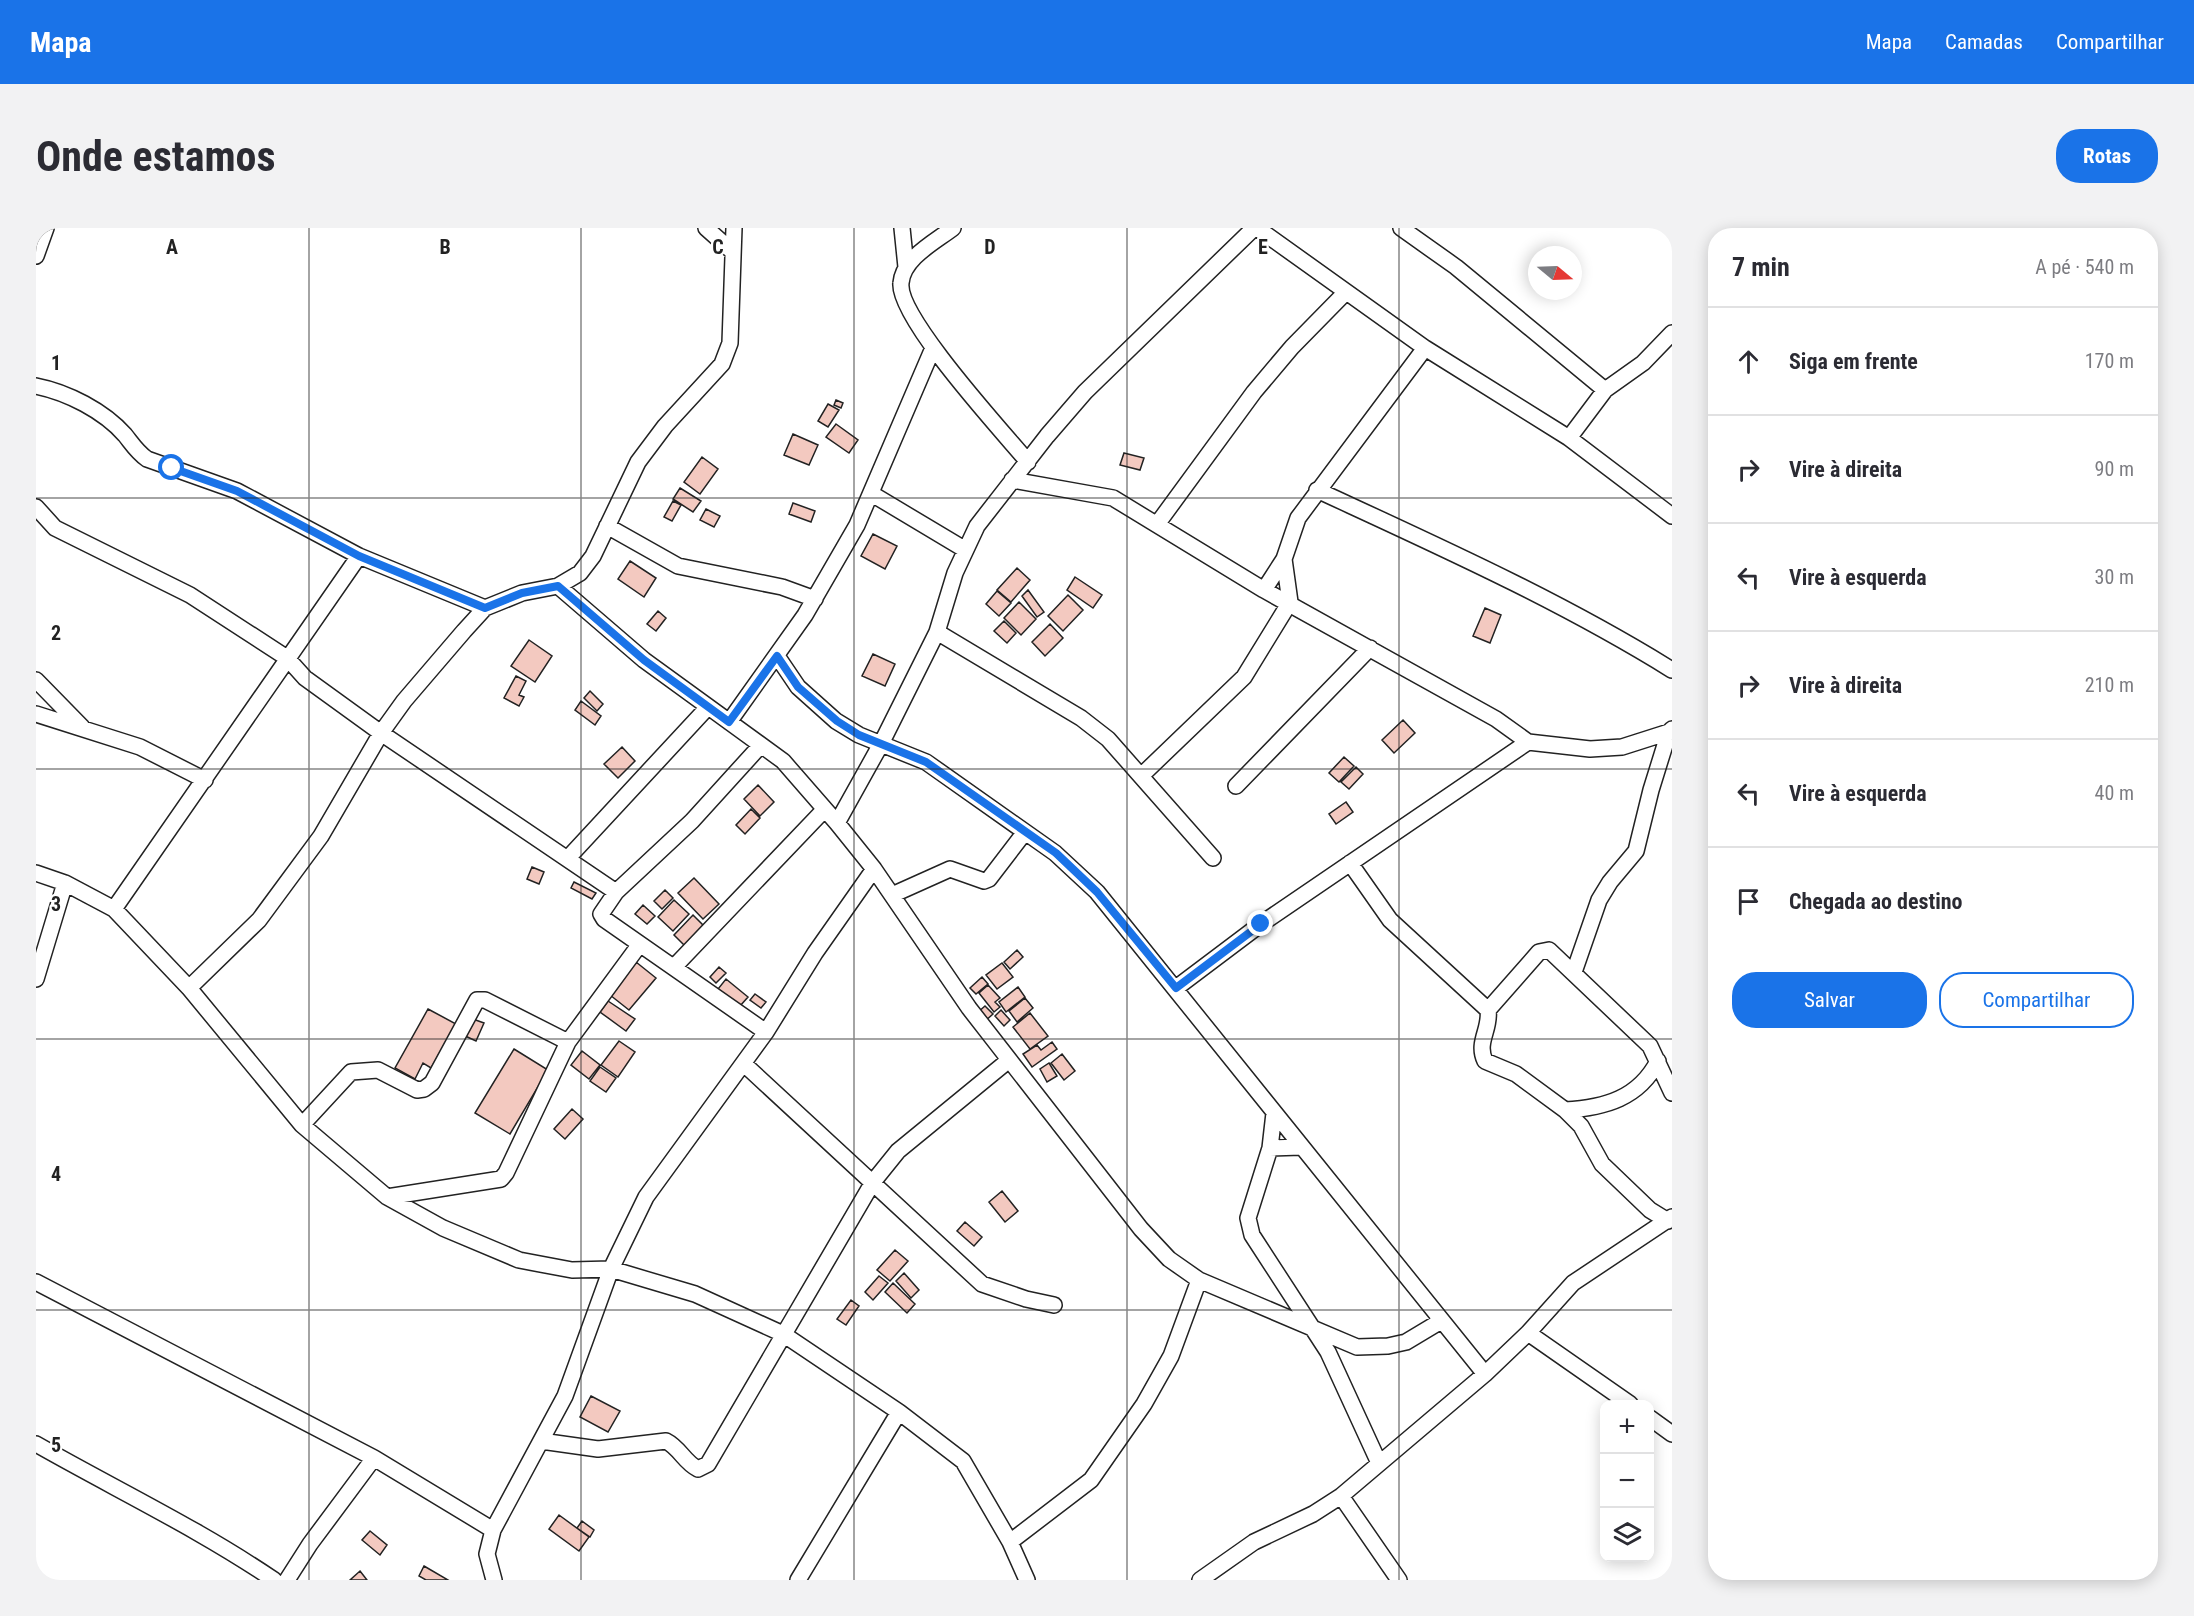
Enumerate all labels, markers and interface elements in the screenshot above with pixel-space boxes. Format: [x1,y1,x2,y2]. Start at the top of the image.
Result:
text: Mapa [30,26,91,59]
text: Mapa [1866,30,1912,54]
text: Camadas [1945,30,2023,54]
text: Compartilhar [2056,30,2164,54]
button: Rotas [2056,129,2158,183]
text: Onde estamos [36,132,276,181]
text: A [166,235,178,259]
text: B [439,235,451,259]
text: C [712,235,724,259]
text: D [984,235,996,259]
text: E [1258,235,1268,259]
north arrow [1528,246,1582,300]
text: 7 min [1732,252,1790,282]
text: A pé · 540 m [2035,255,2134,279]
icon: ahead [1732,345,1765,378]
text: Siga em frente [1789,349,1918,374]
text: 170 m [2085,349,2134,373]
text: 1 [51,351,61,375]
icon: right [1732,453,1765,486]
route start [158,454,184,480]
text: Vire à direita [1789,457,1902,482]
text: 90 m [2095,457,2134,481]
icon: left [1732,561,1765,594]
text: Vire à esquerda [1789,565,1927,590]
text: 30 m [2095,565,2134,589]
text: 2 [51,621,61,645]
icon: right [1732,669,1765,702]
text: Vire à direita [1789,673,1902,698]
text: 210 m [2085,673,2134,697]
icon: left [1732,777,1765,810]
text: Vire à esquerda [1789,781,1927,806]
text: 40 m [2095,781,2134,805]
icon: arrive [1732,885,1765,918]
text: Chegada ao destino [1789,889,1963,914]
text: 3 [51,892,61,916]
route end [1247,910,1273,936]
button: Salvar [1732,972,1927,1028]
button: Compartilhar [1939,972,2134,1028]
text: 4 [51,1162,61,1186]
map controls [1600,1400,1654,1562]
button: + [1600,1400,1654,1454]
text: 5 [51,1433,61,1457]
button: − [1600,1454,1654,1508]
button: layers [1600,1508,1654,1562]

